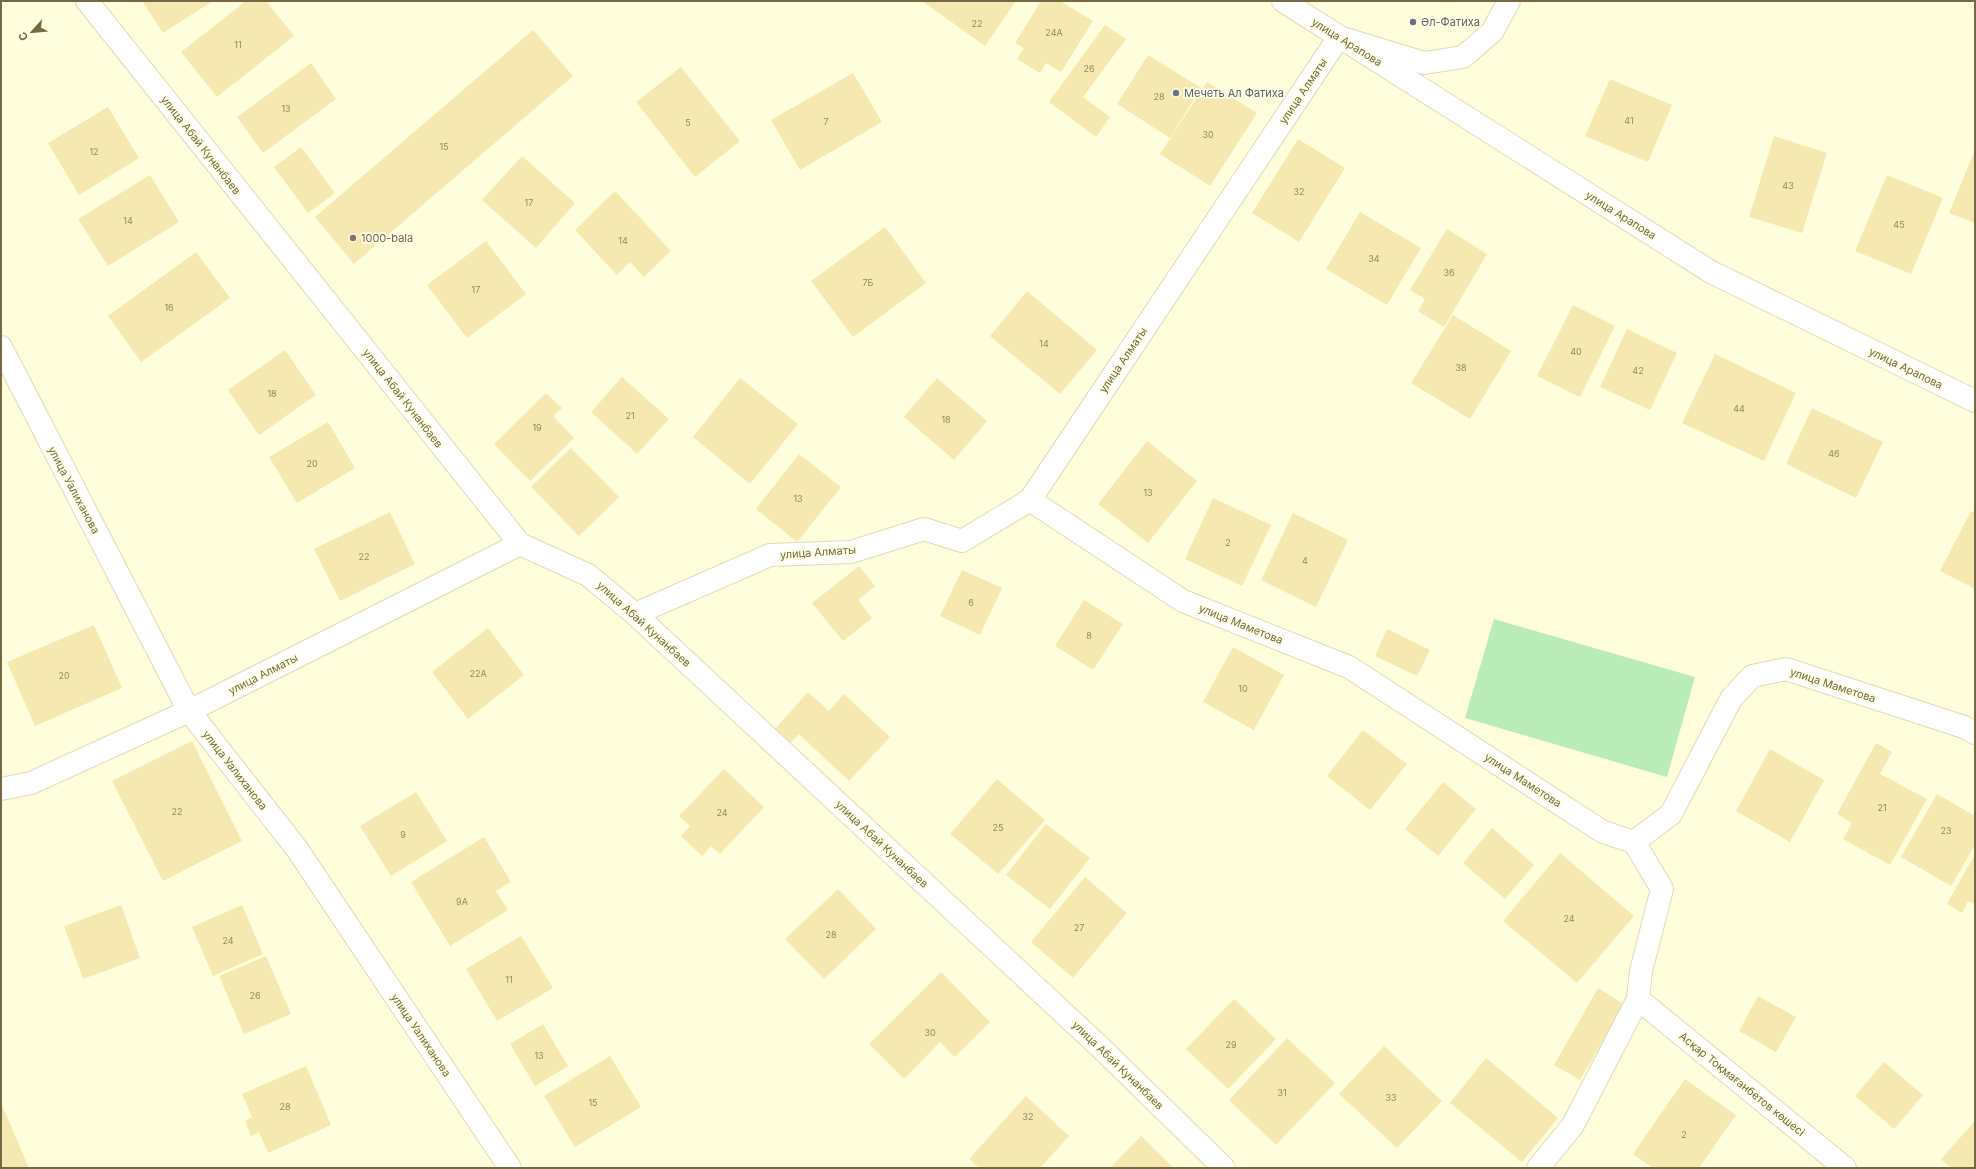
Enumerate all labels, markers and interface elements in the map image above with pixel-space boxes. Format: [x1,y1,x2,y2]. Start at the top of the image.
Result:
north arrow [12,12,52,52]
street label: улица Арапова [1309,15,1385,69]
place label: Әл-Фатиха [1421,15,1480,29]
marker: Әл-Фатиха [1408,17,1418,27]
house number: 22 [972,18,982,29]
house number: 24А [1045,27,1063,38]
text: С [15,30,31,43]
house number: 11 [234,39,242,50]
street label: улица Алматы [1276,55,1330,127]
house number: 26 [1083,63,1095,74]
place label: Мечеть Ал Фатиха [1184,86,1284,100]
marker: Мечеть Ал Фатиха [1171,88,1181,98]
house number: 28 [1153,91,1165,102]
street label: улица Абай Кунанбаев [158,93,244,197]
house number: 13 [281,103,291,114]
house number: 41 [1624,115,1634,126]
house number: 7 [823,116,829,127]
house number: 5 [685,117,691,128]
house number: 30 [1202,129,1214,140]
house number: 15 [439,141,449,152]
house number: 12 [89,146,99,157]
house number: 43 [1782,180,1794,191]
house number: 32 [1293,186,1305,197]
street label: улица Арапова [1583,188,1659,242]
house number: 17 [525,197,533,208]
house number: 14 [123,215,133,226]
house number: 45 [1893,219,1905,230]
place label: 1000-bala [361,231,413,245]
marker: 1000-bala [348,233,358,243]
house number: 14 [618,235,628,246]
house number: 34 [1368,253,1380,264]
house number: 36 [1443,267,1455,278]
house number: 7Б [863,277,874,288]
house number: 17 [472,284,480,295]
house number: 16 [164,302,174,313]
street label: улица Алматы [1096,324,1150,396]
house number: 14 [1039,338,1049,349]
street label: улица Арапова [1867,344,1945,392]
street label: улица Абай Кунанбаев [360,346,446,450]
house number: 40 [1570,346,1582,357]
house number: 38 [1455,362,1467,373]
house number: 42 [1632,365,1644,376]
house number: 18 [267,388,277,399]
house number: 44 [1733,403,1745,414]
house number: 21 [625,410,635,421]
house number: 18 [941,414,951,425]
house number: 19 [532,422,542,433]
street label: улица Уалиханова [45,444,103,536]
house number: 46 [1828,448,1840,459]
house number: 20 [306,458,318,469]
house number: 13 [1143,487,1153,498]
house number: 13 [793,493,803,504]
house number: 2 [1225,537,1231,548]
street label: улица Алматы [779,542,857,562]
house number: 22 [359,551,369,562]
house number: 4 [1302,555,1308,566]
street label: улица Абай Кунанбаев [594,578,694,670]
house number: 6 [968,597,974,608]
street label: улица Маметова [1197,601,1285,647]
house number: 8 [1086,630,1092,641]
street label: улица Алматы [226,650,300,698]
street label: улица Маметова [1788,665,1878,705]
house number: 22А [469,668,487,679]
house number: 20 [58,670,70,681]
house number: 10 [1238,683,1248,694]
street label: улица Уалиханова [200,727,270,813]
street label: улица Маметова [1482,750,1564,810]
street label: улица Абай Кунанбаев [833,797,931,891]
house number: 21 [1877,802,1887,813]
house number: 22 [172,806,182,817]
house number: 24 [716,807,728,818]
house number: 25 [993,822,1003,833]
house number: 23 [1940,825,1952,836]
house number: 9 [400,829,406,840]
house number: 9А [456,896,468,907]
house number: 24 [1563,913,1575,924]
house number: 27 [1074,922,1084,933]
house number: 28 [825,929,837,940]
house number: 24 [222,935,234,946]
house number: 11 [505,974,513,985]
house number: 26 [249,990,261,1001]
street label: улица Уалиханова [388,991,454,1079]
street label: улица Абай Кунанбаев [1069,1018,1167,1112]
house number: 30 [924,1027,936,1038]
street label: Асқар Тоқмағанбетов көшесі [1676,1029,1808,1139]
house number: 29 [1225,1039,1237,1050]
house number: 13 [534,1050,544,1061]
house number: 31 [1277,1087,1287,1098]
house number: 33 [1385,1092,1397,1103]
house number: 15 [588,1097,598,1108]
house number: 28 [279,1101,291,1112]
house number: 32 [1022,1111,1034,1122]
house number: 2 [1681,1129,1687,1140]

